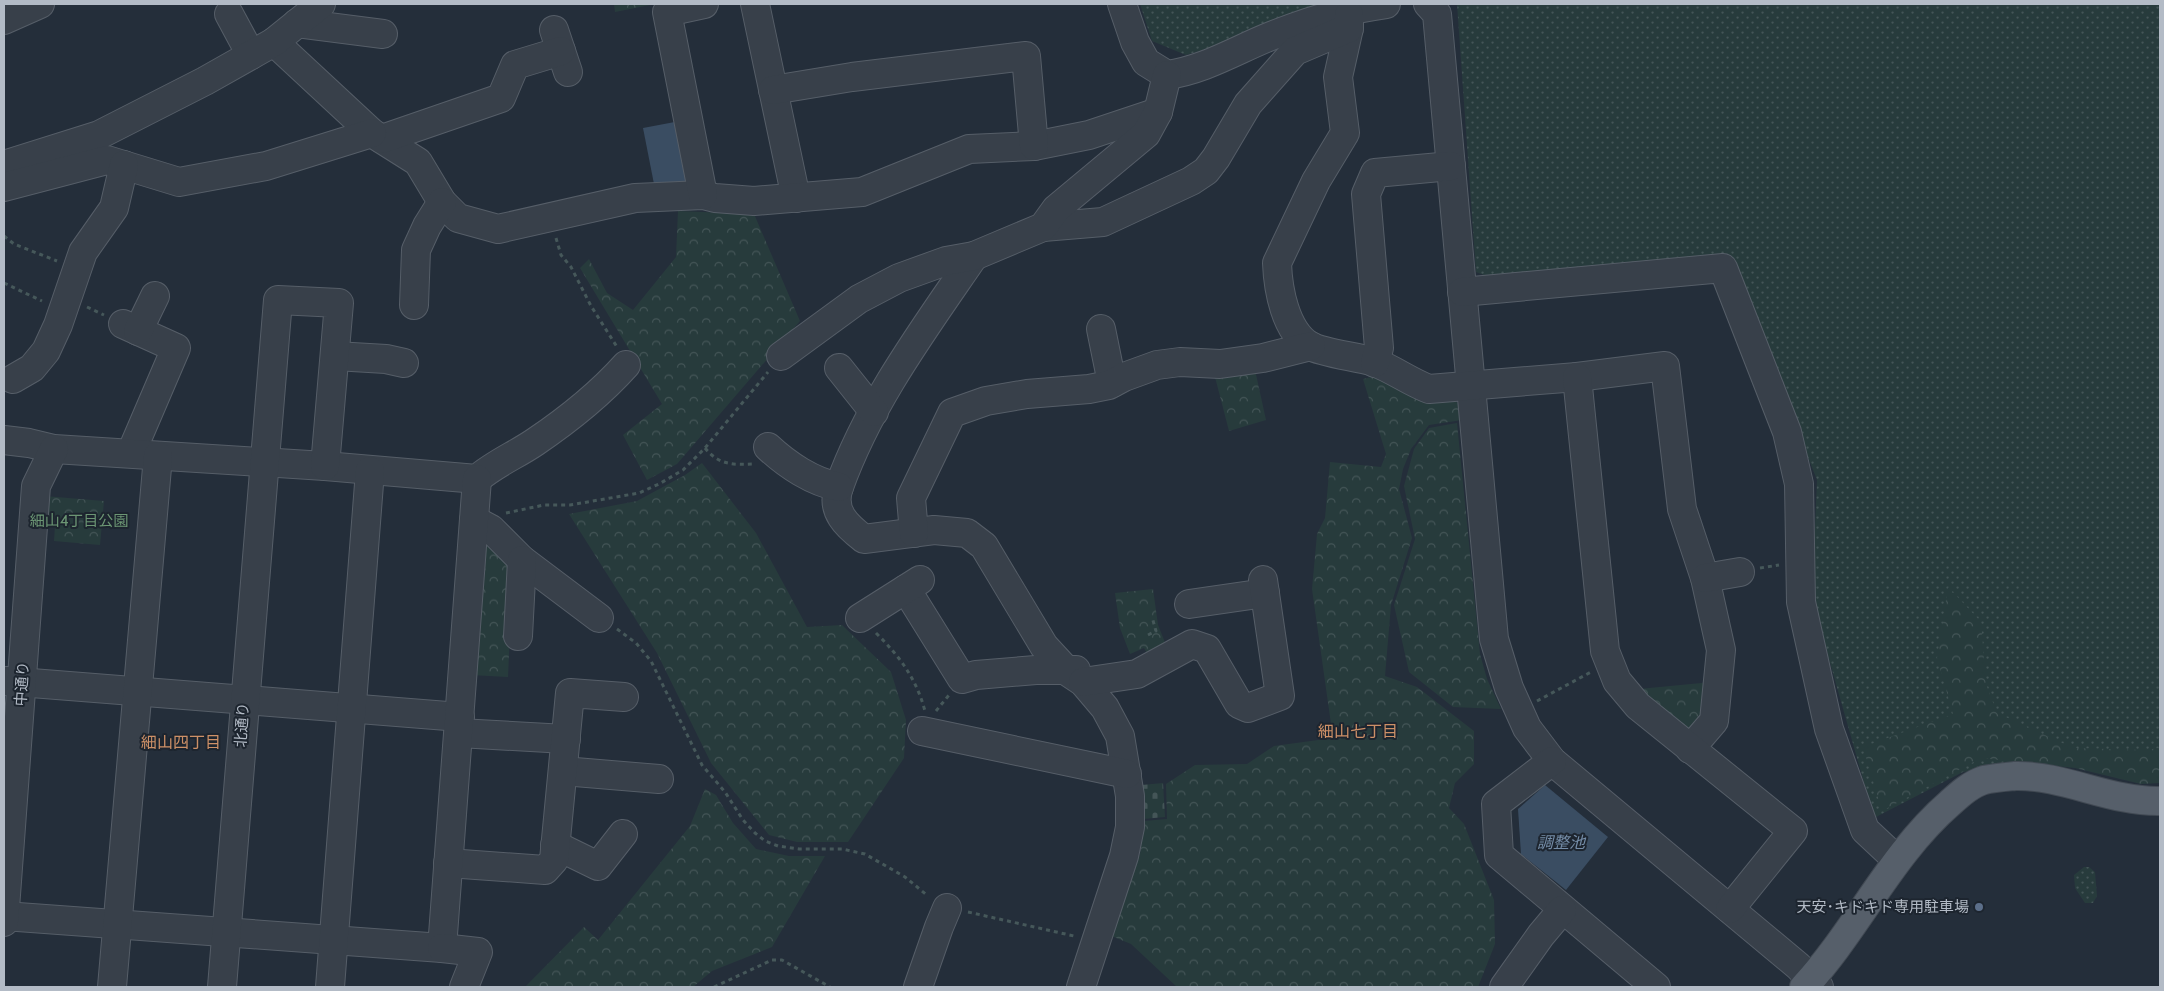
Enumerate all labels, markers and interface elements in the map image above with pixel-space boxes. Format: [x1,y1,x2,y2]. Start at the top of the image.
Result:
park label: 細山4丁目公園 [30,512,128,530]
street label: 中通り [11,661,33,707]
street label: 北通り [231,702,253,748]
district label: 細山七丁目 [1318,722,1398,741]
district label: 細山四丁目 [141,733,221,752]
water label: 調整池 [1537,833,1587,852]
place label: 天安･キドキド専用駐車場 [1796,898,1969,916]
marker: 天安･キドキド専用駐車場 [1973,901,1985,913]

